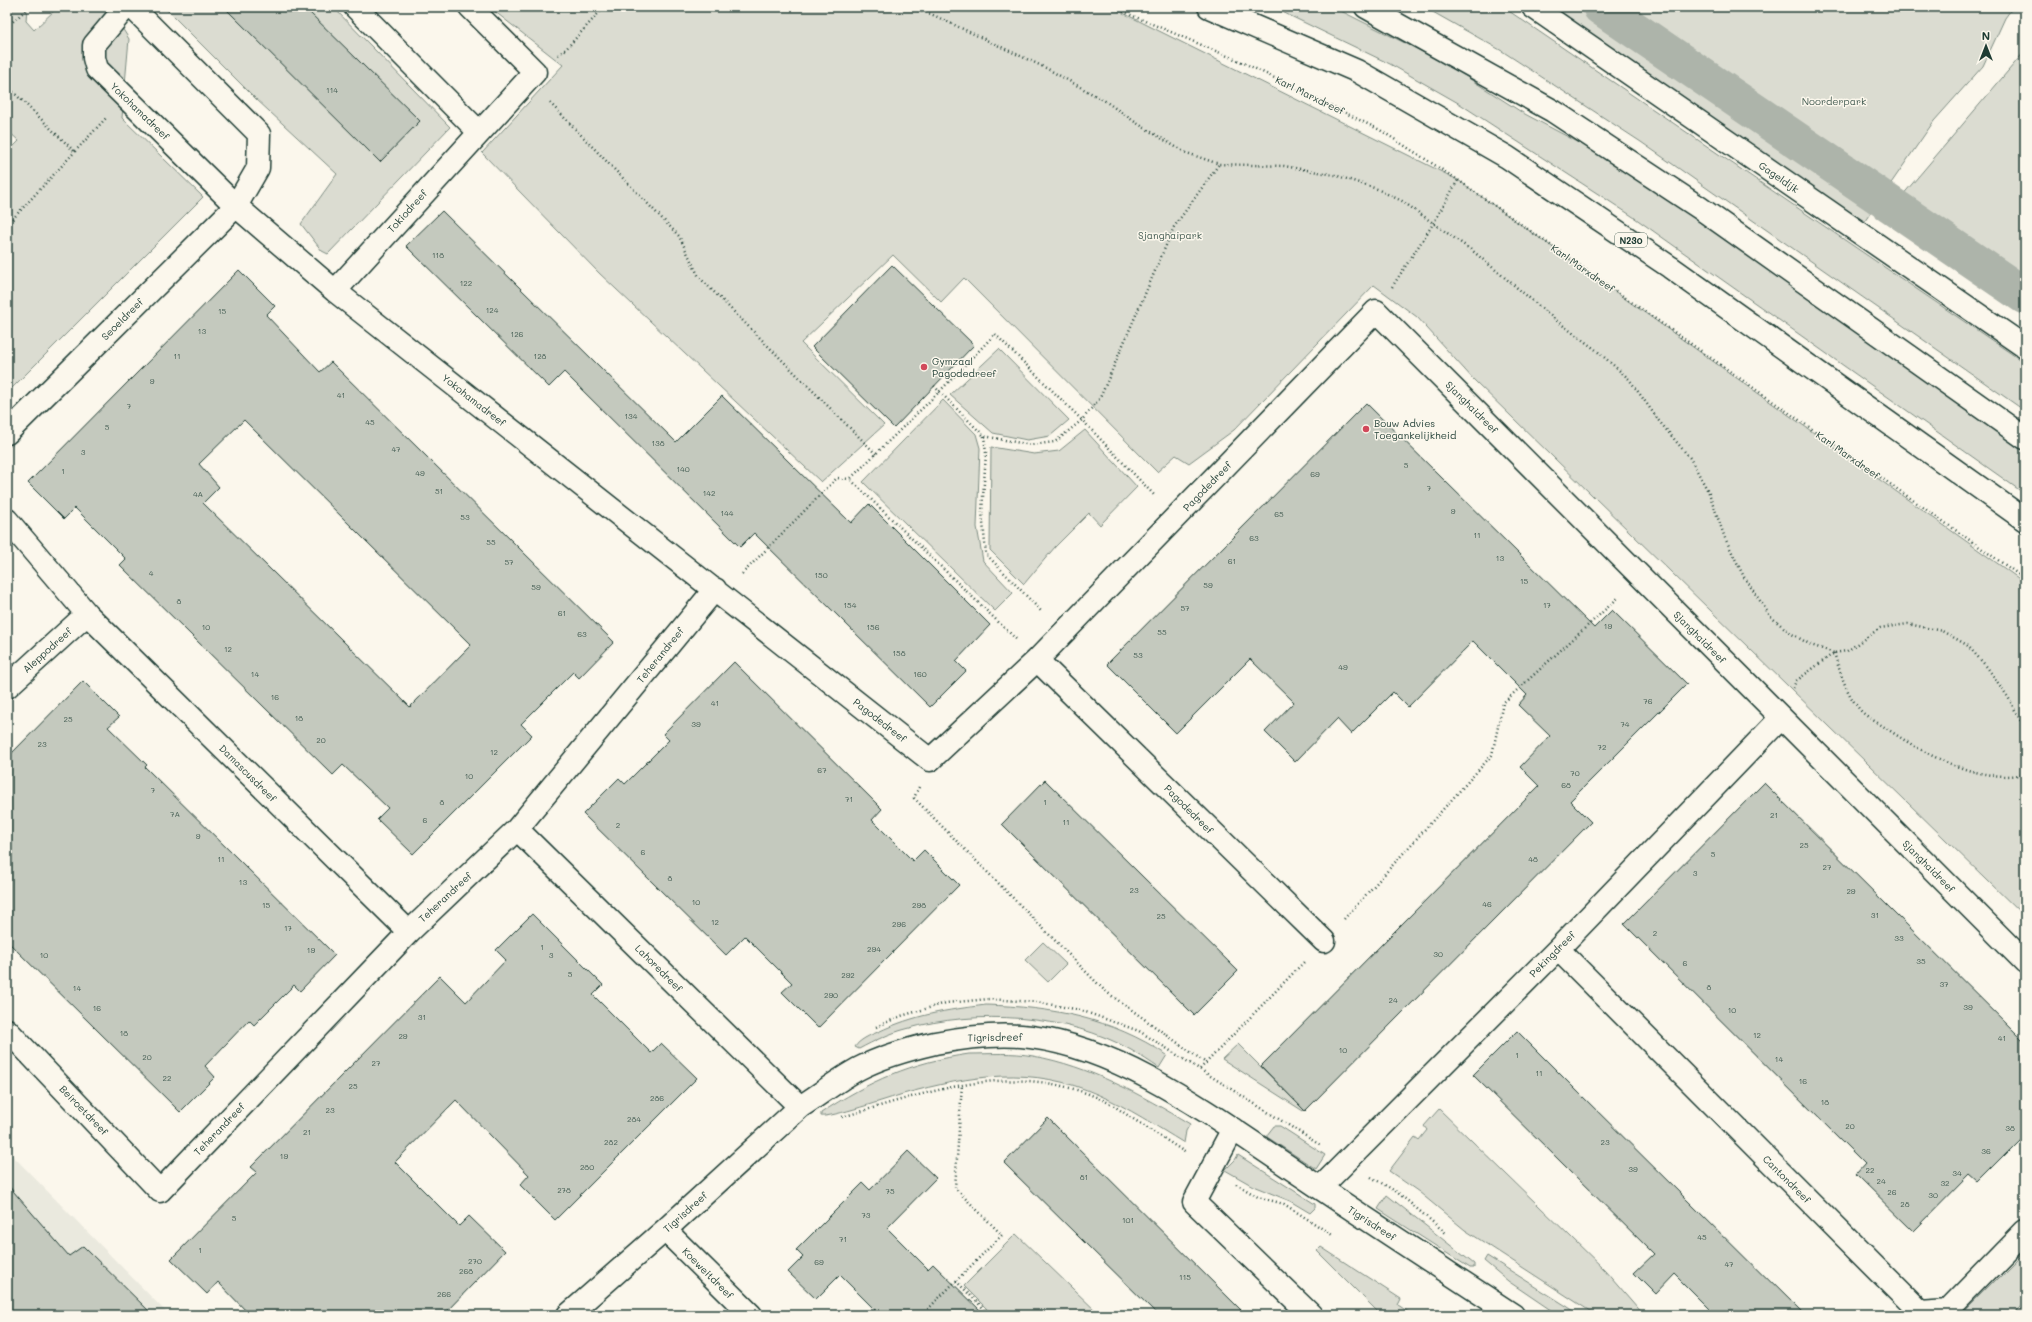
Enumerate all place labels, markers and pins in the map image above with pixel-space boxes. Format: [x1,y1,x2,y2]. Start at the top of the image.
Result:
place label: Gymzaal Pagodedreef [932,354,997,380]
marker: Gymzaal Pagodedreef [919,362,929,372]
place label: Bouw Advies Toegankelijkheid [1374,416,1456,442]
marker: Bouw Advies Toegankelijkheid [1361,424,1371,434]

